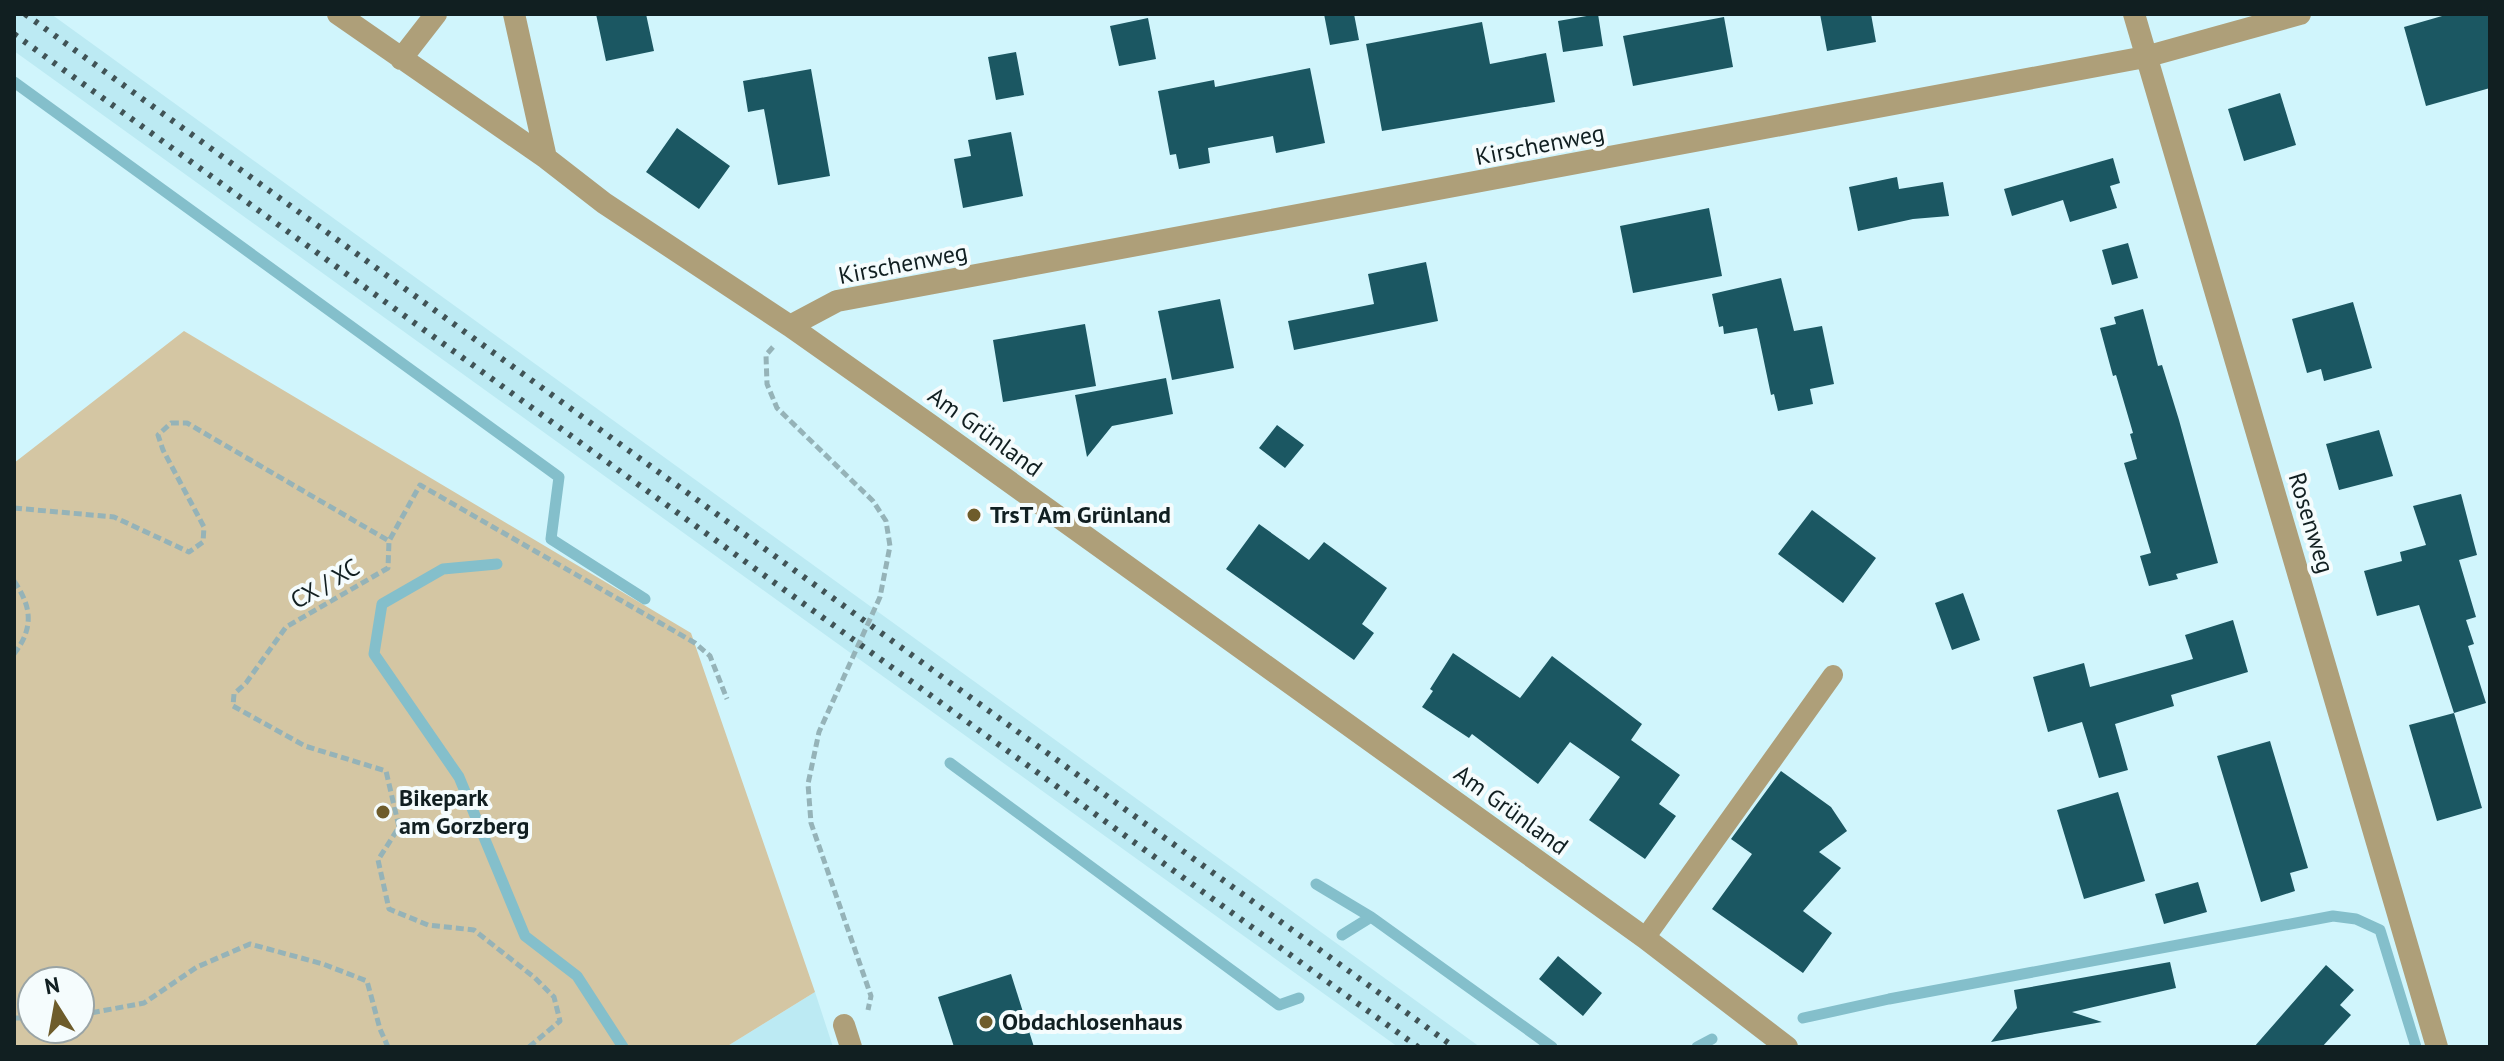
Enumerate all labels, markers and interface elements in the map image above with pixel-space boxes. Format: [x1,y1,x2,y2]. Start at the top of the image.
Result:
street label: Kirschenweg [1473,117,1607,172]
street label: Kirschenweg [836,236,970,291]
street label: Am Grünland [922,380,1049,483]
street label: Rosenweg [2282,469,2341,577]
place label: TrsT Am Grünland [990,499,1171,530]
marker: TrsT Am Grünland [965,506,983,524]
street label: CX / XC [285,551,365,616]
street label: Am Grünland [1448,758,1575,861]
place label: Bikepark am Gorzberg [399,782,529,841]
marker: Bikepark am Gorzberg [374,803,392,821]
north arrow [16,965,96,1045]
text: N [42,970,62,1000]
place label: Obdachlosenhaus [1002,1006,1183,1037]
marker: Obdachlosenhaus [977,1013,995,1031]

